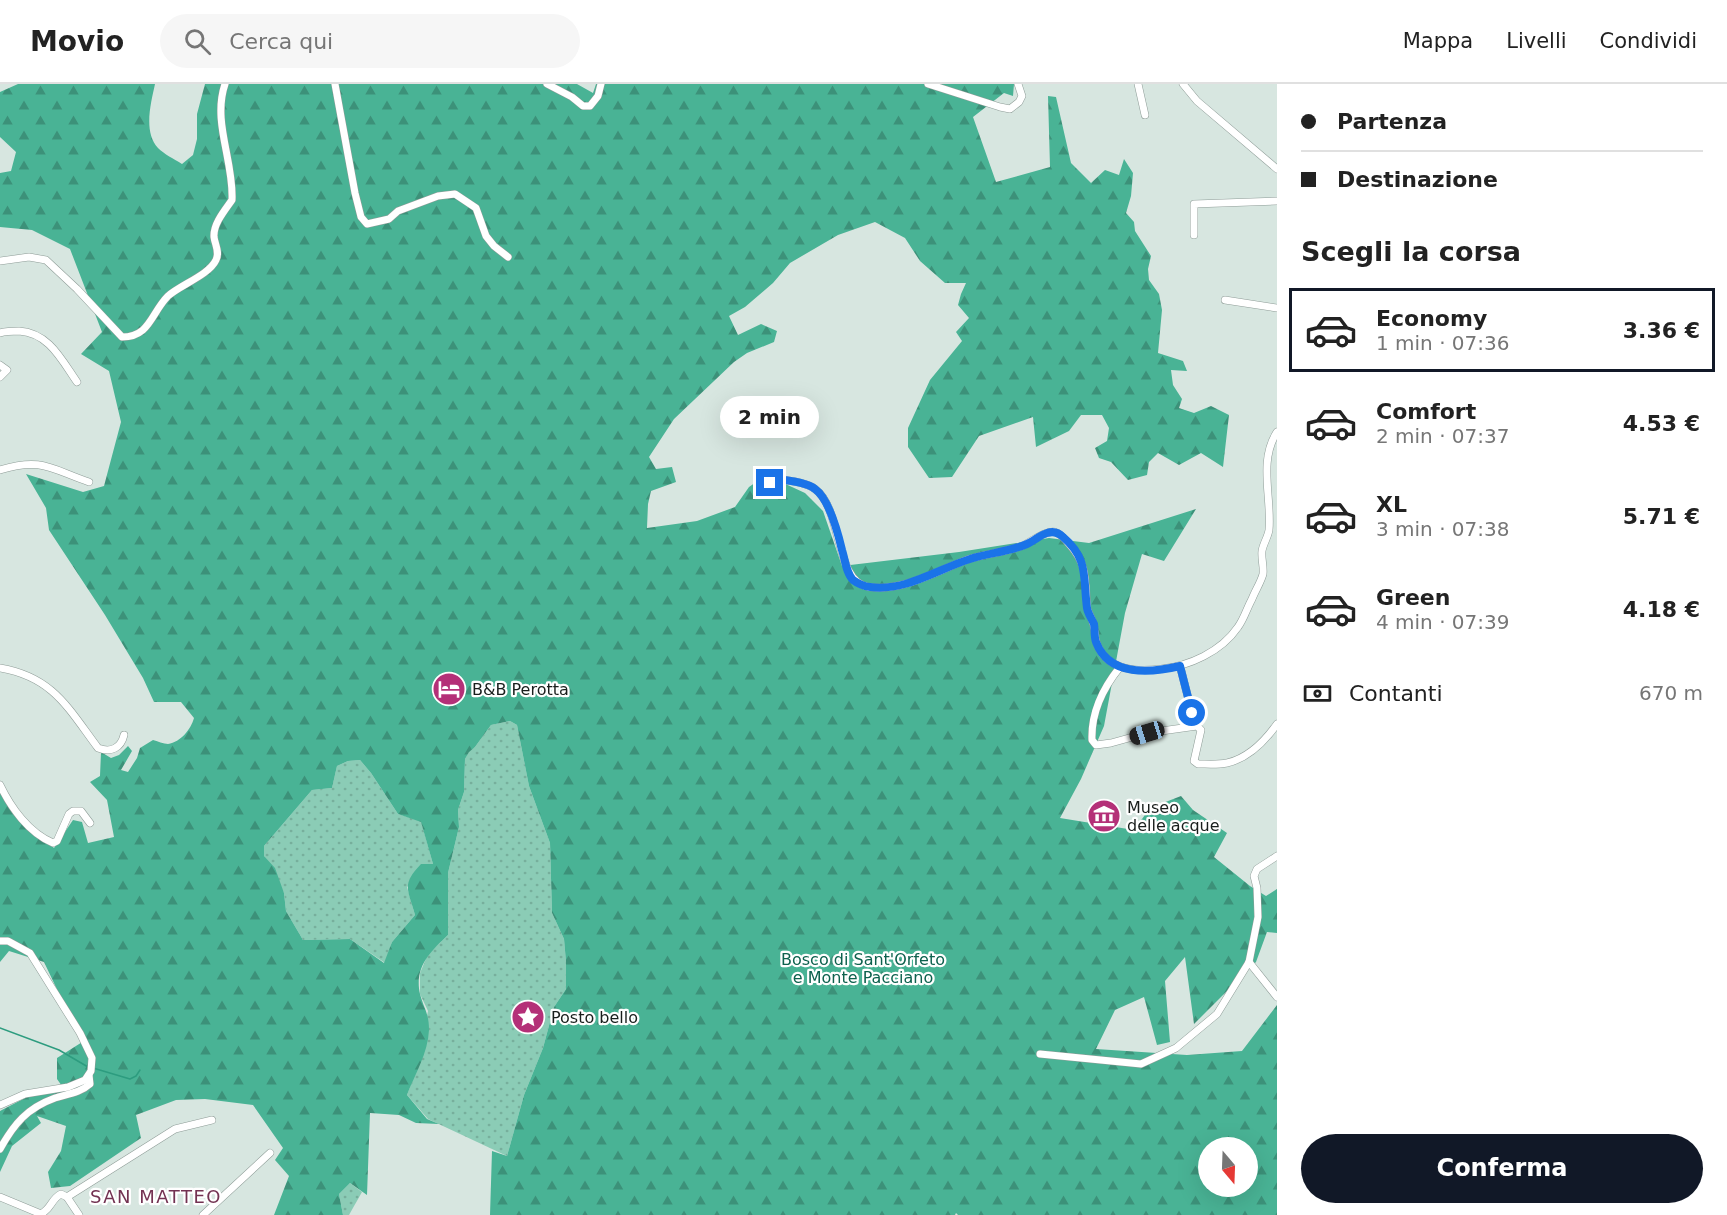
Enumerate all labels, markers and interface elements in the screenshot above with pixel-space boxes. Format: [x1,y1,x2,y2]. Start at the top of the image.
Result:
search box [160,14,580,68]
text: Movio [30,25,124,58]
icon: search [181,25,214,58]
text: Cerca qui [229,29,333,54]
text: Mappa [1403,29,1473,53]
text: Livelli [1506,29,1567,53]
text: Condividi [1600,29,1697,53]
text: Partenza [1337,109,1447,134]
text: Destinazione [1337,167,1498,192]
text: Scegli la corsa [1301,236,1521,267]
icon: car [1304,303,1358,357]
text: Economy [1376,306,1487,331]
text: 3.36 € [1623,318,1700,343]
text: 1 min · 07:36 [1376,331,1510,355]
callout: 2 min [720,396,820,438]
icon: car [1304,396,1358,450]
text: Comfort [1376,399,1476,424]
text: 2 min [738,405,801,429]
text: 4.53 € [1623,411,1700,436]
text: 2 min · 07:37 [1376,424,1510,448]
route end [756,469,783,496]
icon: car [1304,489,1358,543]
text: XL [1376,492,1407,517]
text: 5.71 € [1623,504,1700,529]
text: 3 min · 07:38 [1376,517,1510,541]
icon: car [1304,582,1358,636]
text: Green [1376,585,1450,610]
text: 4.18 € [1623,597,1700,622]
text: 4 min · 07:39 [1376,610,1510,634]
hotel icon: B&B Perotta [431,671,467,707]
icon: cash [1301,677,1334,710]
place label: B&B Perotta [472,680,569,699]
text: Contanti [1349,681,1443,706]
text: 670 m [1639,681,1703,705]
route start [1178,699,1205,726]
car [1127,719,1167,747]
museum icon: Museo delle acque [1086,798,1122,834]
place label: Museo delle acque [1127,798,1220,835]
park label: Bosco di Sant'Orfeto e Monte Pacciano [781,950,945,987]
place icon: Posto bello [510,999,546,1035]
place label: Posto bello [551,1008,638,1027]
button: Conferma [1301,1134,1703,1203]
north arrow [1198,1137,1258,1197]
map controls [1198,1137,1258,1197]
district label: SAN MATTEO [90,1186,222,1207]

